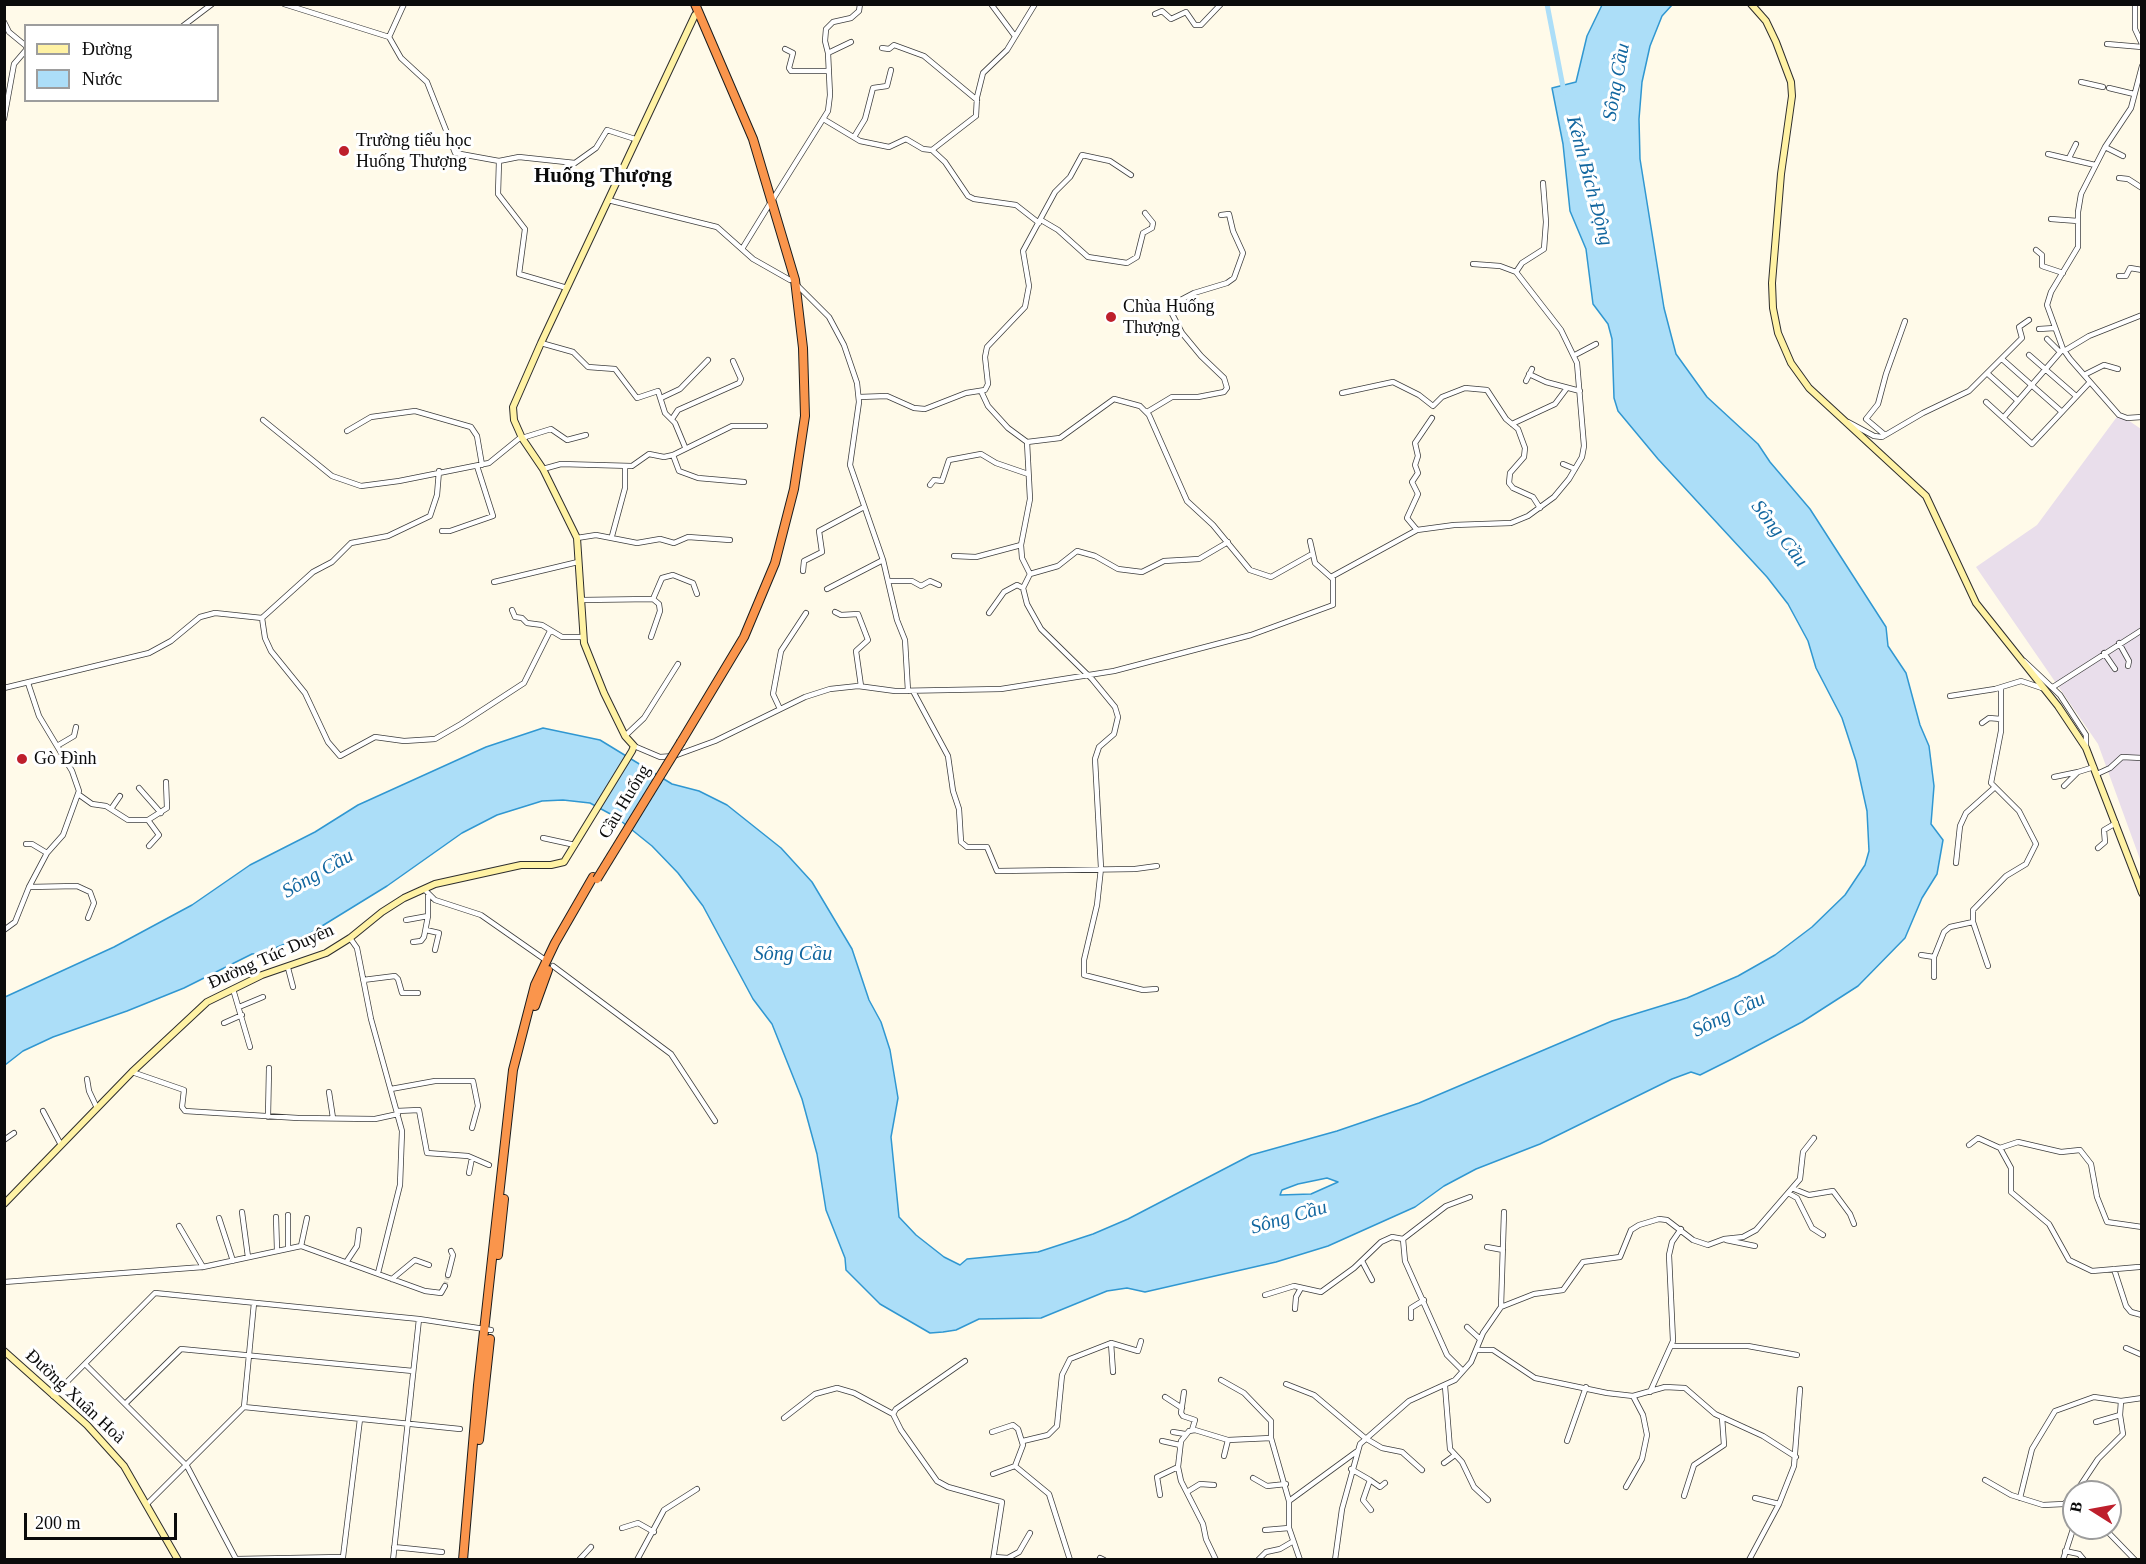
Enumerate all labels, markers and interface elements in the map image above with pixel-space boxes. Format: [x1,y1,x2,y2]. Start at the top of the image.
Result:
legend [24,24,219,102]
text: Đường [82,39,132,59]
water label: Sông Cầu [1598,41,1636,123]
text: Nước [82,69,122,89]
water label: Kênh Bích Động [1560,114,1618,248]
place label: Trường tiểu học Huống Thượng [356,130,472,172]
marker: Trường tiểu học Huống Thượng [337,144,351,158]
district label: Huống Thượng [534,164,672,190]
place label: Chùa Huống Thượng [1123,296,1214,338]
marker: Chùa Huống Thượng [1104,310,1118,324]
water label: Sông Cầu [1745,496,1813,572]
place label: Gò Đình [34,748,96,770]
marker: Gò Đình [15,752,29,766]
street label: Cầu Huống [594,761,656,843]
water label: Sông Cầu [278,844,358,904]
street label: Đường Túc Duyên [205,920,337,994]
water label: Sông Cầu [754,943,832,967]
water label: Sông Cầu [1689,987,1769,1043]
water label: Sông Cầu [1248,1196,1330,1240]
street label: Đường Xuân Hoà [21,1345,129,1449]
north arrow [2062,1480,2122,1540]
text: B [2066,1500,2085,1514]
scale bar [27,1501,180,1539]
text: 200 m [35,1513,81,1533]

